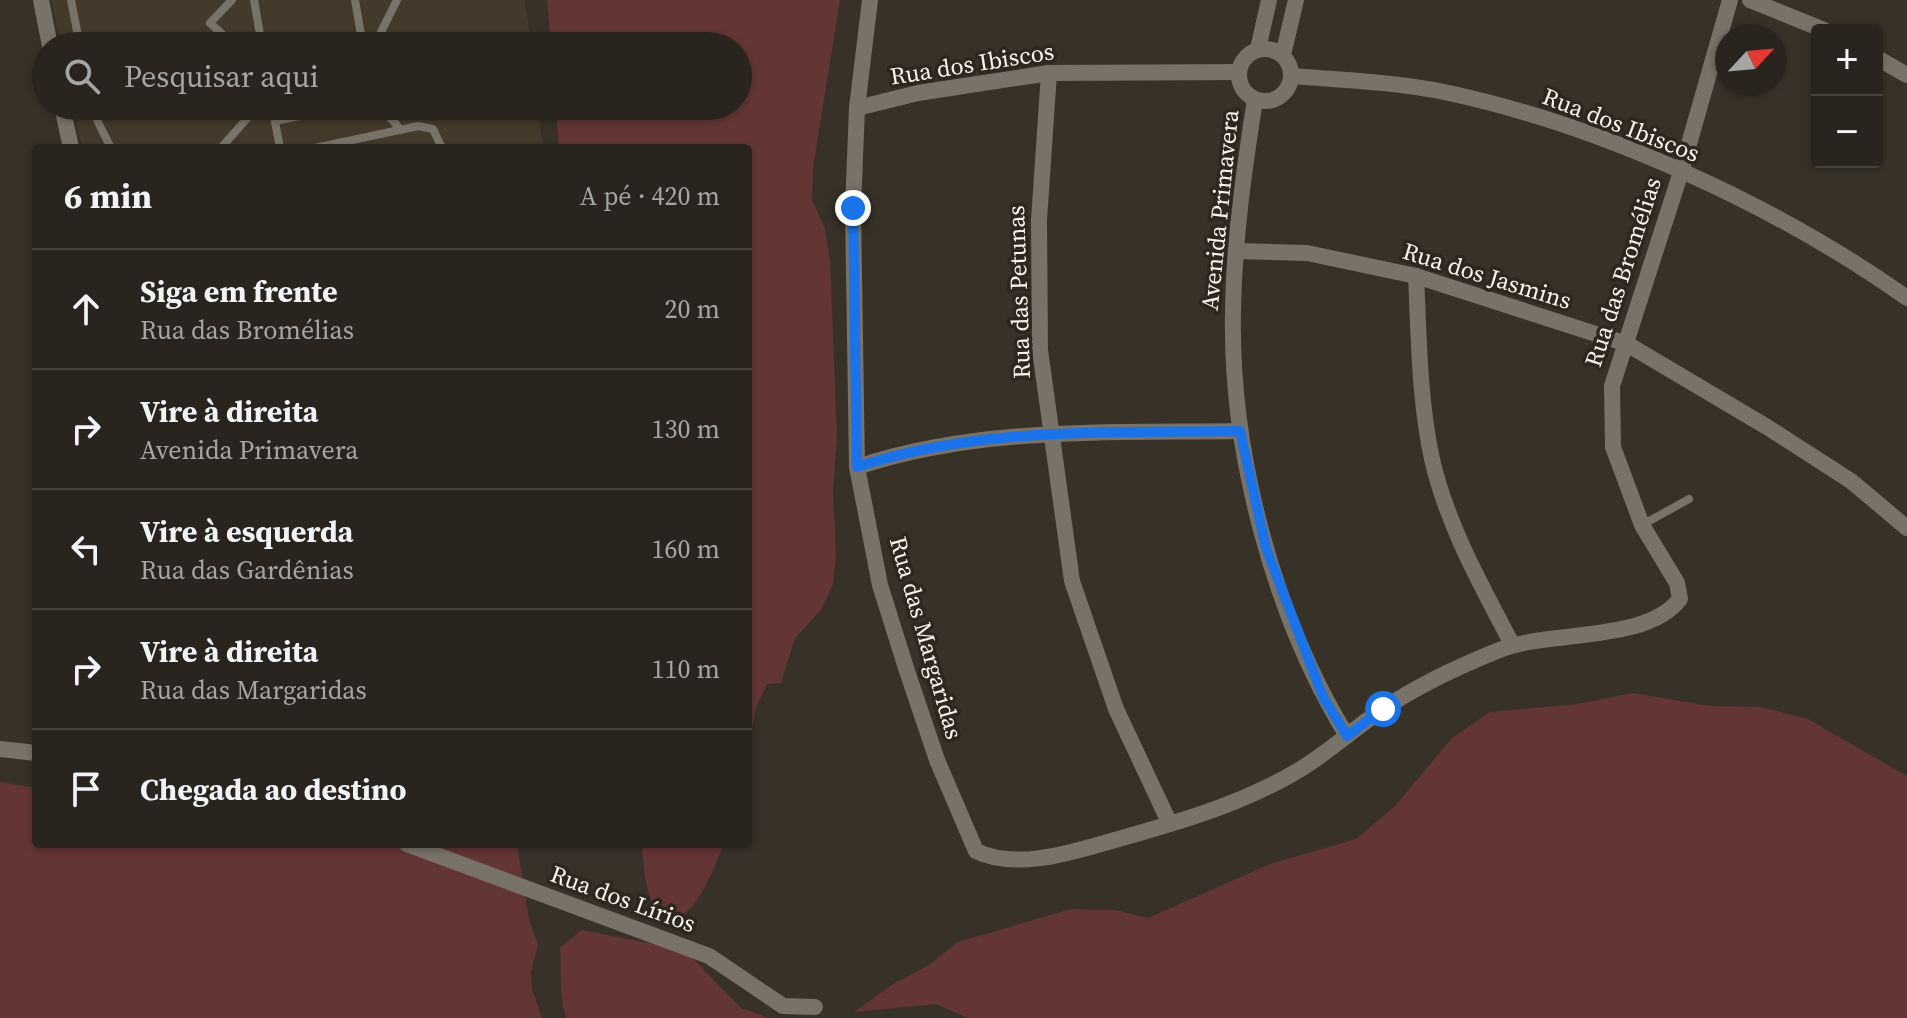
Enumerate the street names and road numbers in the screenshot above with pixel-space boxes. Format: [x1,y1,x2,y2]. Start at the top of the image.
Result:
street label: Rua dos Ibiscos [888,34,1056,93]
street label: Rua dos Ibiscos [1538,79,1704,170]
street label: Avenida Primavera [1193,107,1247,312]
street label: Rua das Bromélias [1576,173,1669,371]
street label: Rua das Petunas [999,205,1038,379]
street label: Rua dos Jasmins [1399,234,1575,317]
street label: Rua das Margaridas [882,533,971,743]
street label: Rua dos Lírios [546,857,700,940]

